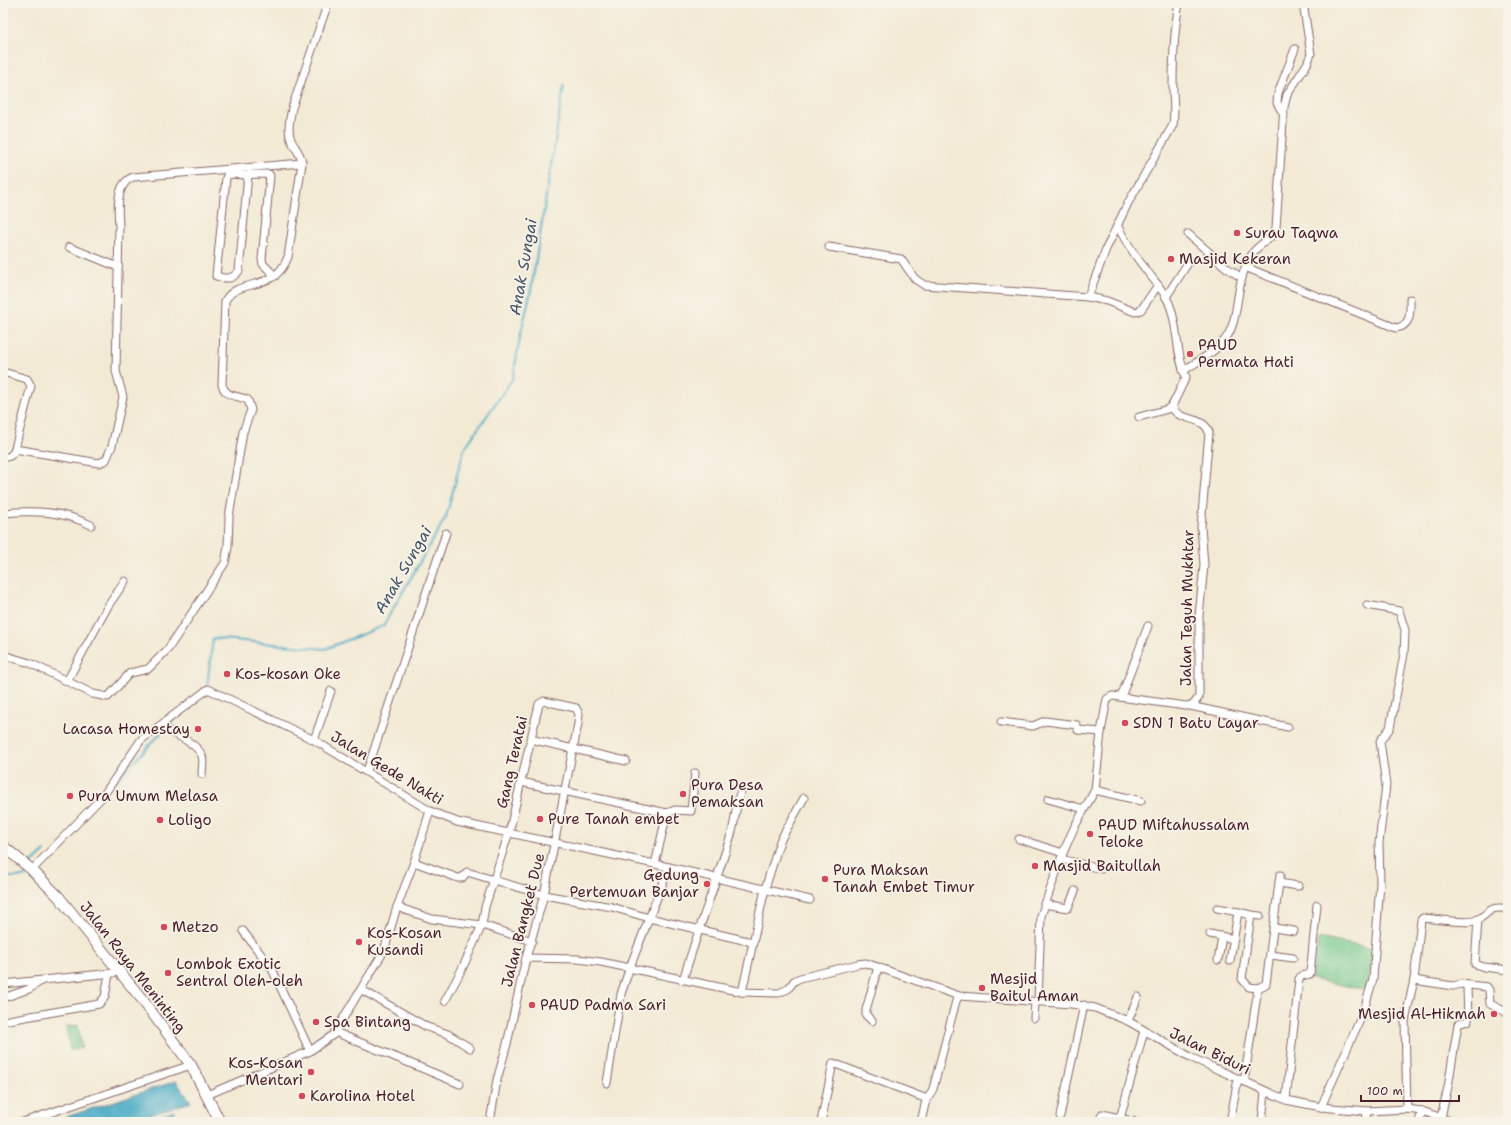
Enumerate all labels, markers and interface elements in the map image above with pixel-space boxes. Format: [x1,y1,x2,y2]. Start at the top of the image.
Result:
water label: Anak Sungai [504,217,542,317]
place label: Surau Taqwa [1245,223,1339,243]
marker: Surau Taqwa [1232,228,1242,238]
place label: Masjid Kekeran [1179,249,1291,269]
marker: Masjid Kekeran [1166,254,1176,264]
place label: PAUD Permata Hati [1198,335,1294,372]
marker: PAUD Permata Hati [1185,349,1195,359]
water label: Anak Sungai [369,522,437,618]
street label: Jalan Teguh Mukhtar [1176,529,1198,687]
place label: Kos-kosan Oke [235,664,341,684]
marker: Kos-kosan Oke [222,669,232,679]
place label: SDN 1 Batu Layar [1133,713,1259,733]
street label: Gang Teratai [492,714,532,810]
marker: SDN 1 Batu Layar [1120,718,1130,728]
place label: Lacasa Homestay [62,719,190,739]
marker: Lacasa Homestay [193,724,203,734]
street label: Jalan Gede Nakti [327,726,447,810]
place label: Pura Desa Pemaksan [691,775,764,812]
place label: Pura Umum Melasa [78,786,219,806]
marker: Pura Desa Pemaksan [678,789,688,799]
marker: Pura Umum Melasa [65,791,75,801]
place label: Pure Tanah embet [548,809,680,829]
place label: Loligo [168,810,212,830]
marker: Pure Tanah embet [535,814,545,824]
marker: Loligo [155,815,165,825]
place label: PAUD Miftahussalam Teloke [1098,815,1249,852]
marker: PAUD Miftahussalam Teloke [1085,829,1095,839]
street label: Jalan Bangket Due [497,851,549,989]
place label: Masjid Baitullah [1043,856,1161,876]
place label: Pura Maksan Tanah Embet Timur [833,860,975,897]
marker: Masjid Baitullah [1030,861,1040,871]
place label: Gedung Pertemuan Banjar [569,865,699,902]
marker: Pura Maksan Tanah Embet Timur [820,874,830,884]
marker: Gedung Pertemuan Banjar [702,879,712,889]
street label: Jalan Raya Meninting [75,897,191,1037]
place label: Metzo [172,917,219,937]
marker: Metzo [159,922,169,932]
place label: Kos-Kosan Kusandi [367,923,442,960]
marker: Kos-Kosan Kusandi [354,937,364,947]
place label: Lombok Exotic Sentral Oleh-oleh [176,954,303,991]
marker: Lombok Exotic Sentral Oleh-oleh [163,968,173,978]
place label: Mesjid Baitul Aman [990,969,1079,1006]
marker: Mesjid Baitul Aman [977,983,987,993]
place label: PAUD Padma Sari [540,995,666,1015]
marker: PAUD Padma Sari [527,1000,537,1010]
place label: Mesjid Al-Hikmah [1358,1004,1486,1024]
marker: Mesjid Al-Hikmah [1489,1009,1499,1019]
place label: Spa Bintang [324,1012,411,1032]
marker: Spa Bintang [311,1017,321,1027]
street label: Jalan Biduri [1166,1023,1254,1079]
place label: Kos-Kosan Mentari [228,1053,303,1090]
marker: Kos-Kosan Mentari [306,1067,316,1077]
scale bar [1361,1077,1459,1103]
text: 100 m [1367,1083,1403,1099]
place label: Karolina Hotel [310,1086,415,1106]
marker: Karolina Hotel [297,1091,307,1101]

